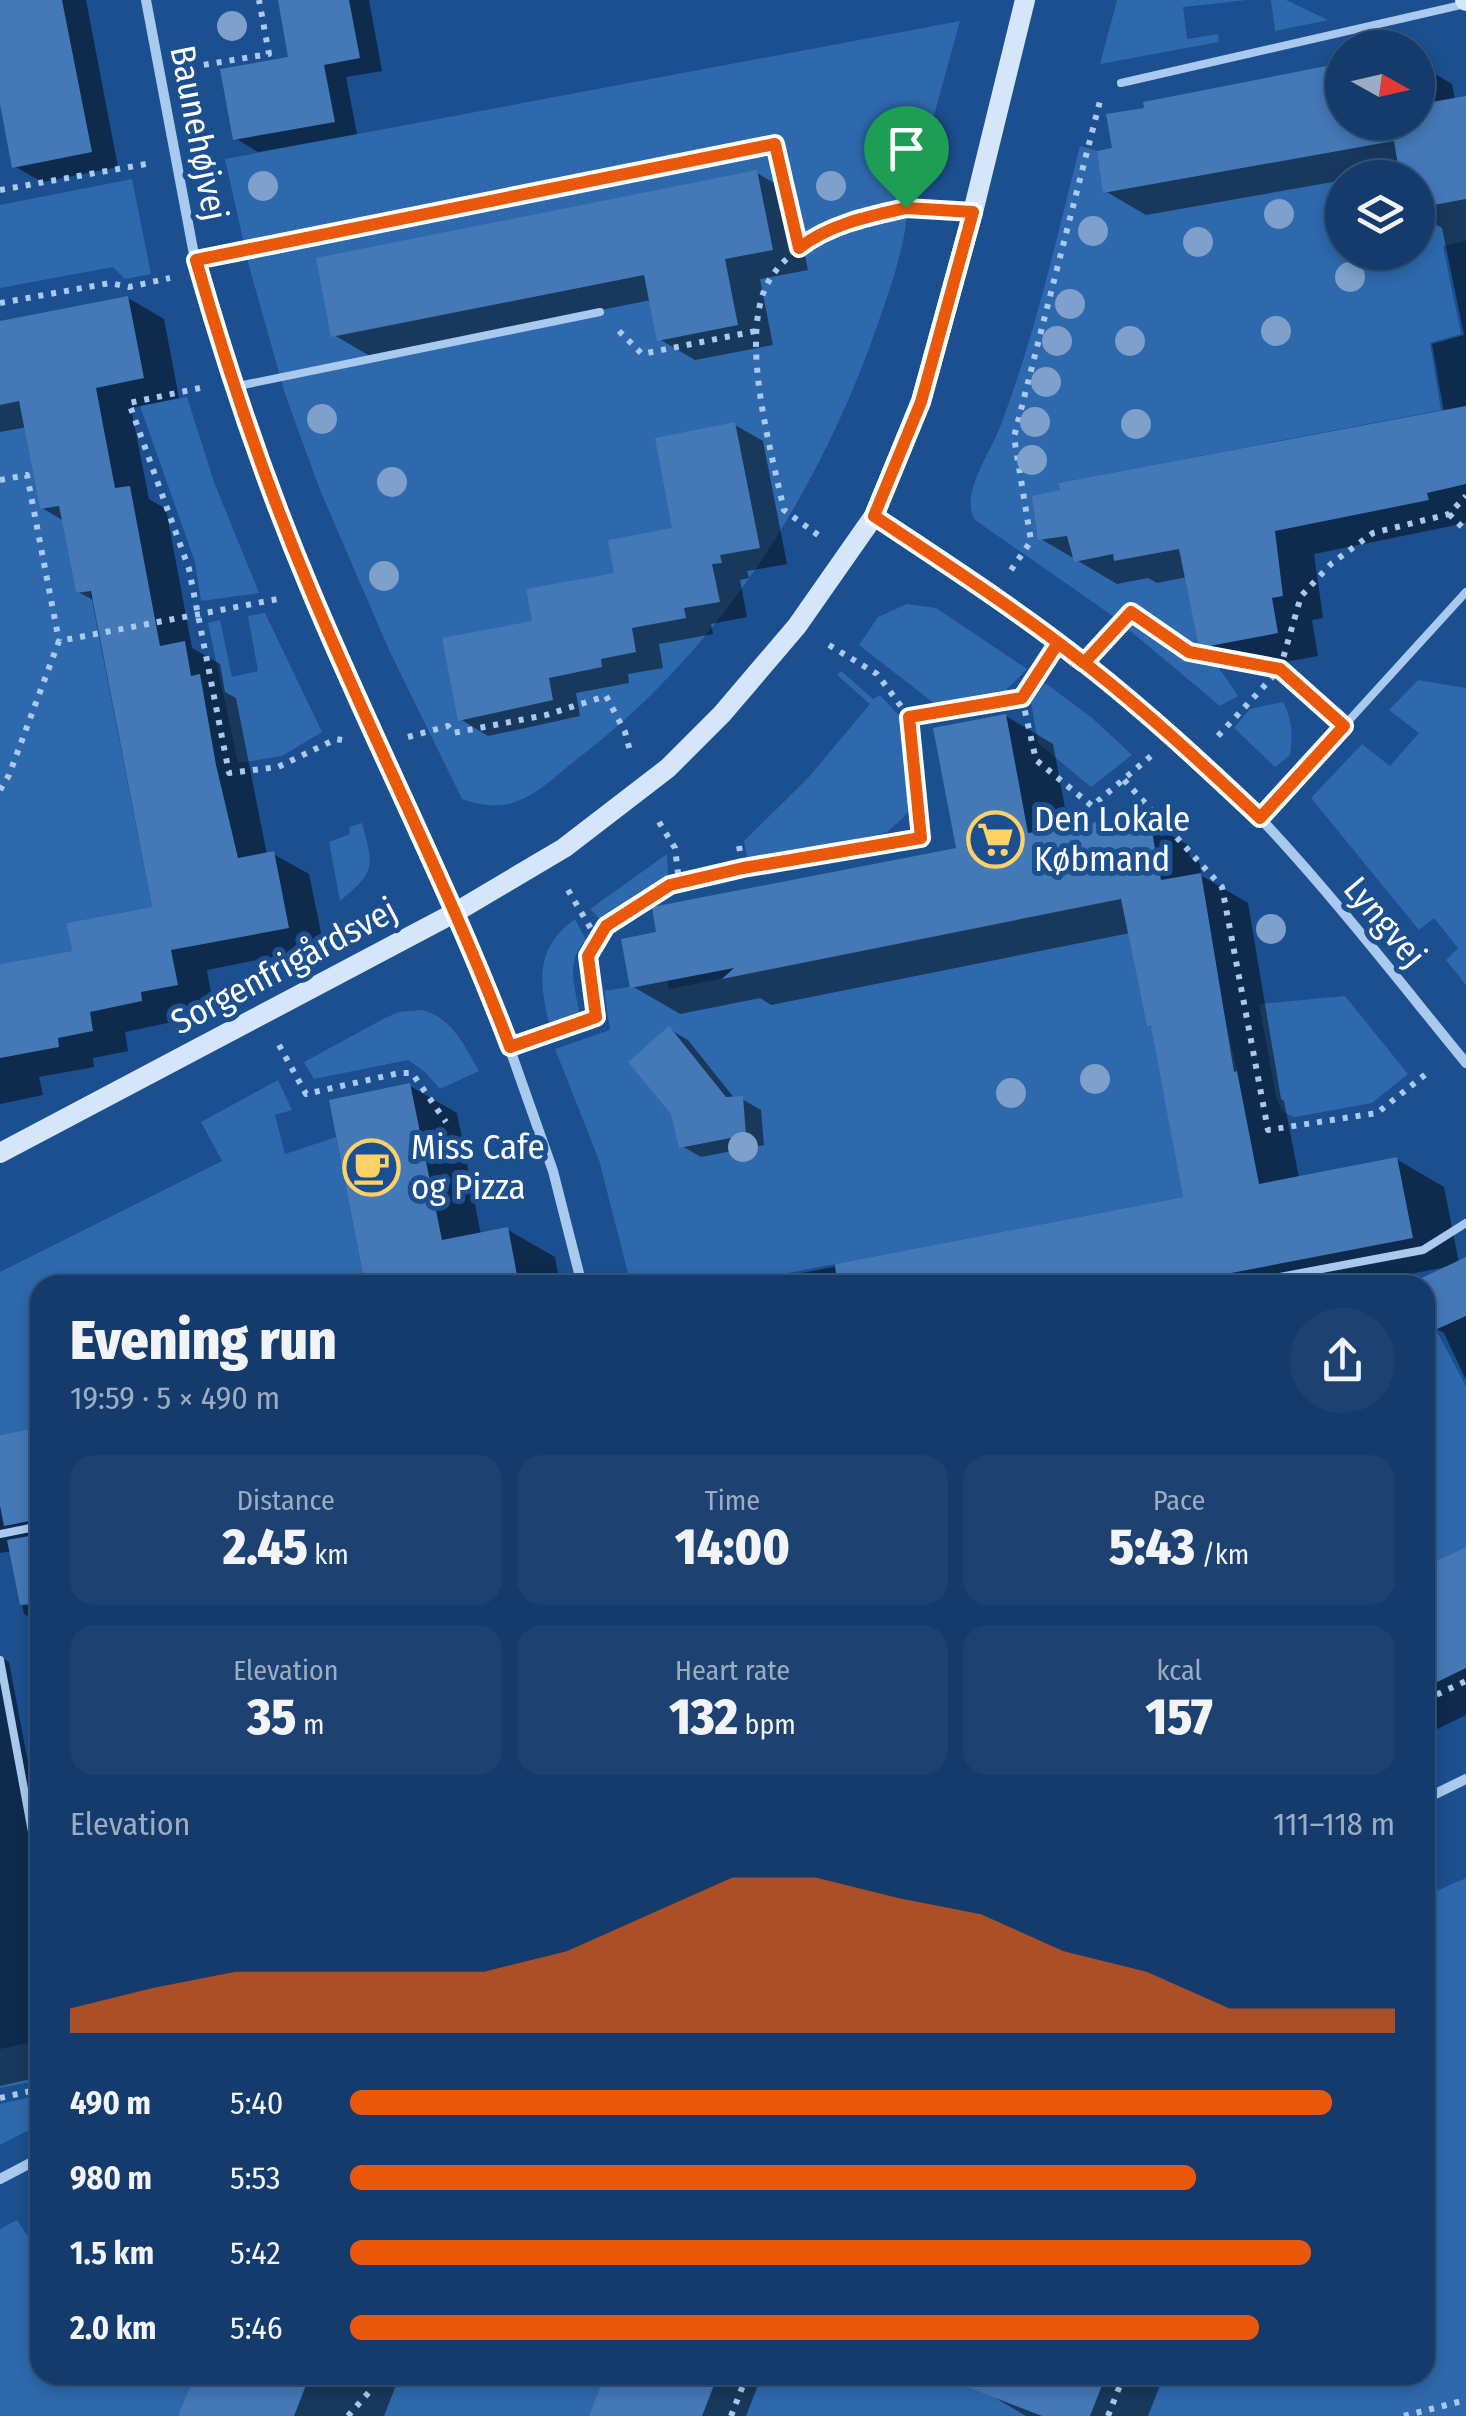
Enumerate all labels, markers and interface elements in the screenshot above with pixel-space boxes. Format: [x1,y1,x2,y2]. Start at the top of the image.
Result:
north arrow [1325,30,1435,140]
map controls [1325,30,1435,270]
street label: Baunehøjvej [161,42,237,224]
pin [864,106,949,209]
icon: arrive [879,121,934,176]
button: layers [1325,160,1435,270]
place label: Den Lokale Købmand [1034,798,1190,880]
supermarket icon: Den Lokale Købmand [965,809,1025,869]
street label: Lyngvej [1335,868,1435,976]
street label: Sorgenfrigårdsvej [164,889,404,1043]
place label: Miss Cafe og Pizza [411,1126,545,1208]
cafe icon: Miss Cafe og Pizza [342,1137,402,1197]
text: Evening run [70,1308,337,1374]
button: share [1290,1308,1395,1413]
text: 19:59 · 5 × 490 m [70,1379,280,1417]
text: Distance [237,1484,335,1517]
text: Time [705,1484,760,1517]
text: Pace [1153,1484,1205,1517]
text: 2.45 [223,1517,308,1577]
text: 14:00 [675,1517,790,1577]
text: 5:43 [1109,1517,1195,1577]
text: km [308,1538,349,1571]
text: /km [1195,1538,1249,1571]
text: Elevation [233,1654,339,1687]
text: Heart rate [675,1654,790,1687]
text: kcal [1156,1654,1202,1687]
text: 35 [247,1687,296,1747]
text: 132 [669,1687,738,1747]
text: 157 [1146,1687,1213,1747]
text: m [296,1708,324,1741]
text: bpm [738,1708,796,1741]
text: Elevation [70,1805,190,1843]
text: 111–118 m [1273,1805,1395,1843]
text: 490 m [70,2084,151,2122]
text: 5:40 [230,2084,283,2122]
text: 980 m [70,2159,152,2197]
text: 5:53 [230,2159,281,2197]
text: 1.5 km [70,2234,154,2272]
text: 5:42 [230,2234,281,2272]
text: 2.0 km [70,2309,157,2347]
text: 5:46 [230,2309,283,2347]

